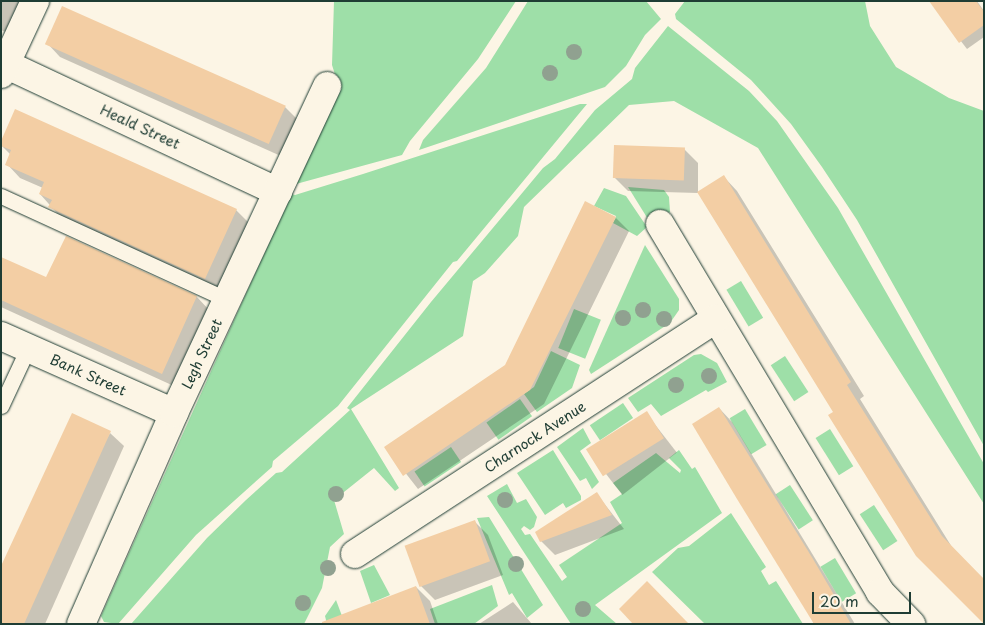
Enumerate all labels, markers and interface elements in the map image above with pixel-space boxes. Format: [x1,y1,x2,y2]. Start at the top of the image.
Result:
street label: Heald Street [98,101,182,153]
street label: Legh Street [178,316,226,392]
street label: Bank Street [47,351,129,399]
street label: Charnock Avenue [481,398,589,476]
scale bar [815,582,914,614]
text: 20 m [820,589,859,612]

